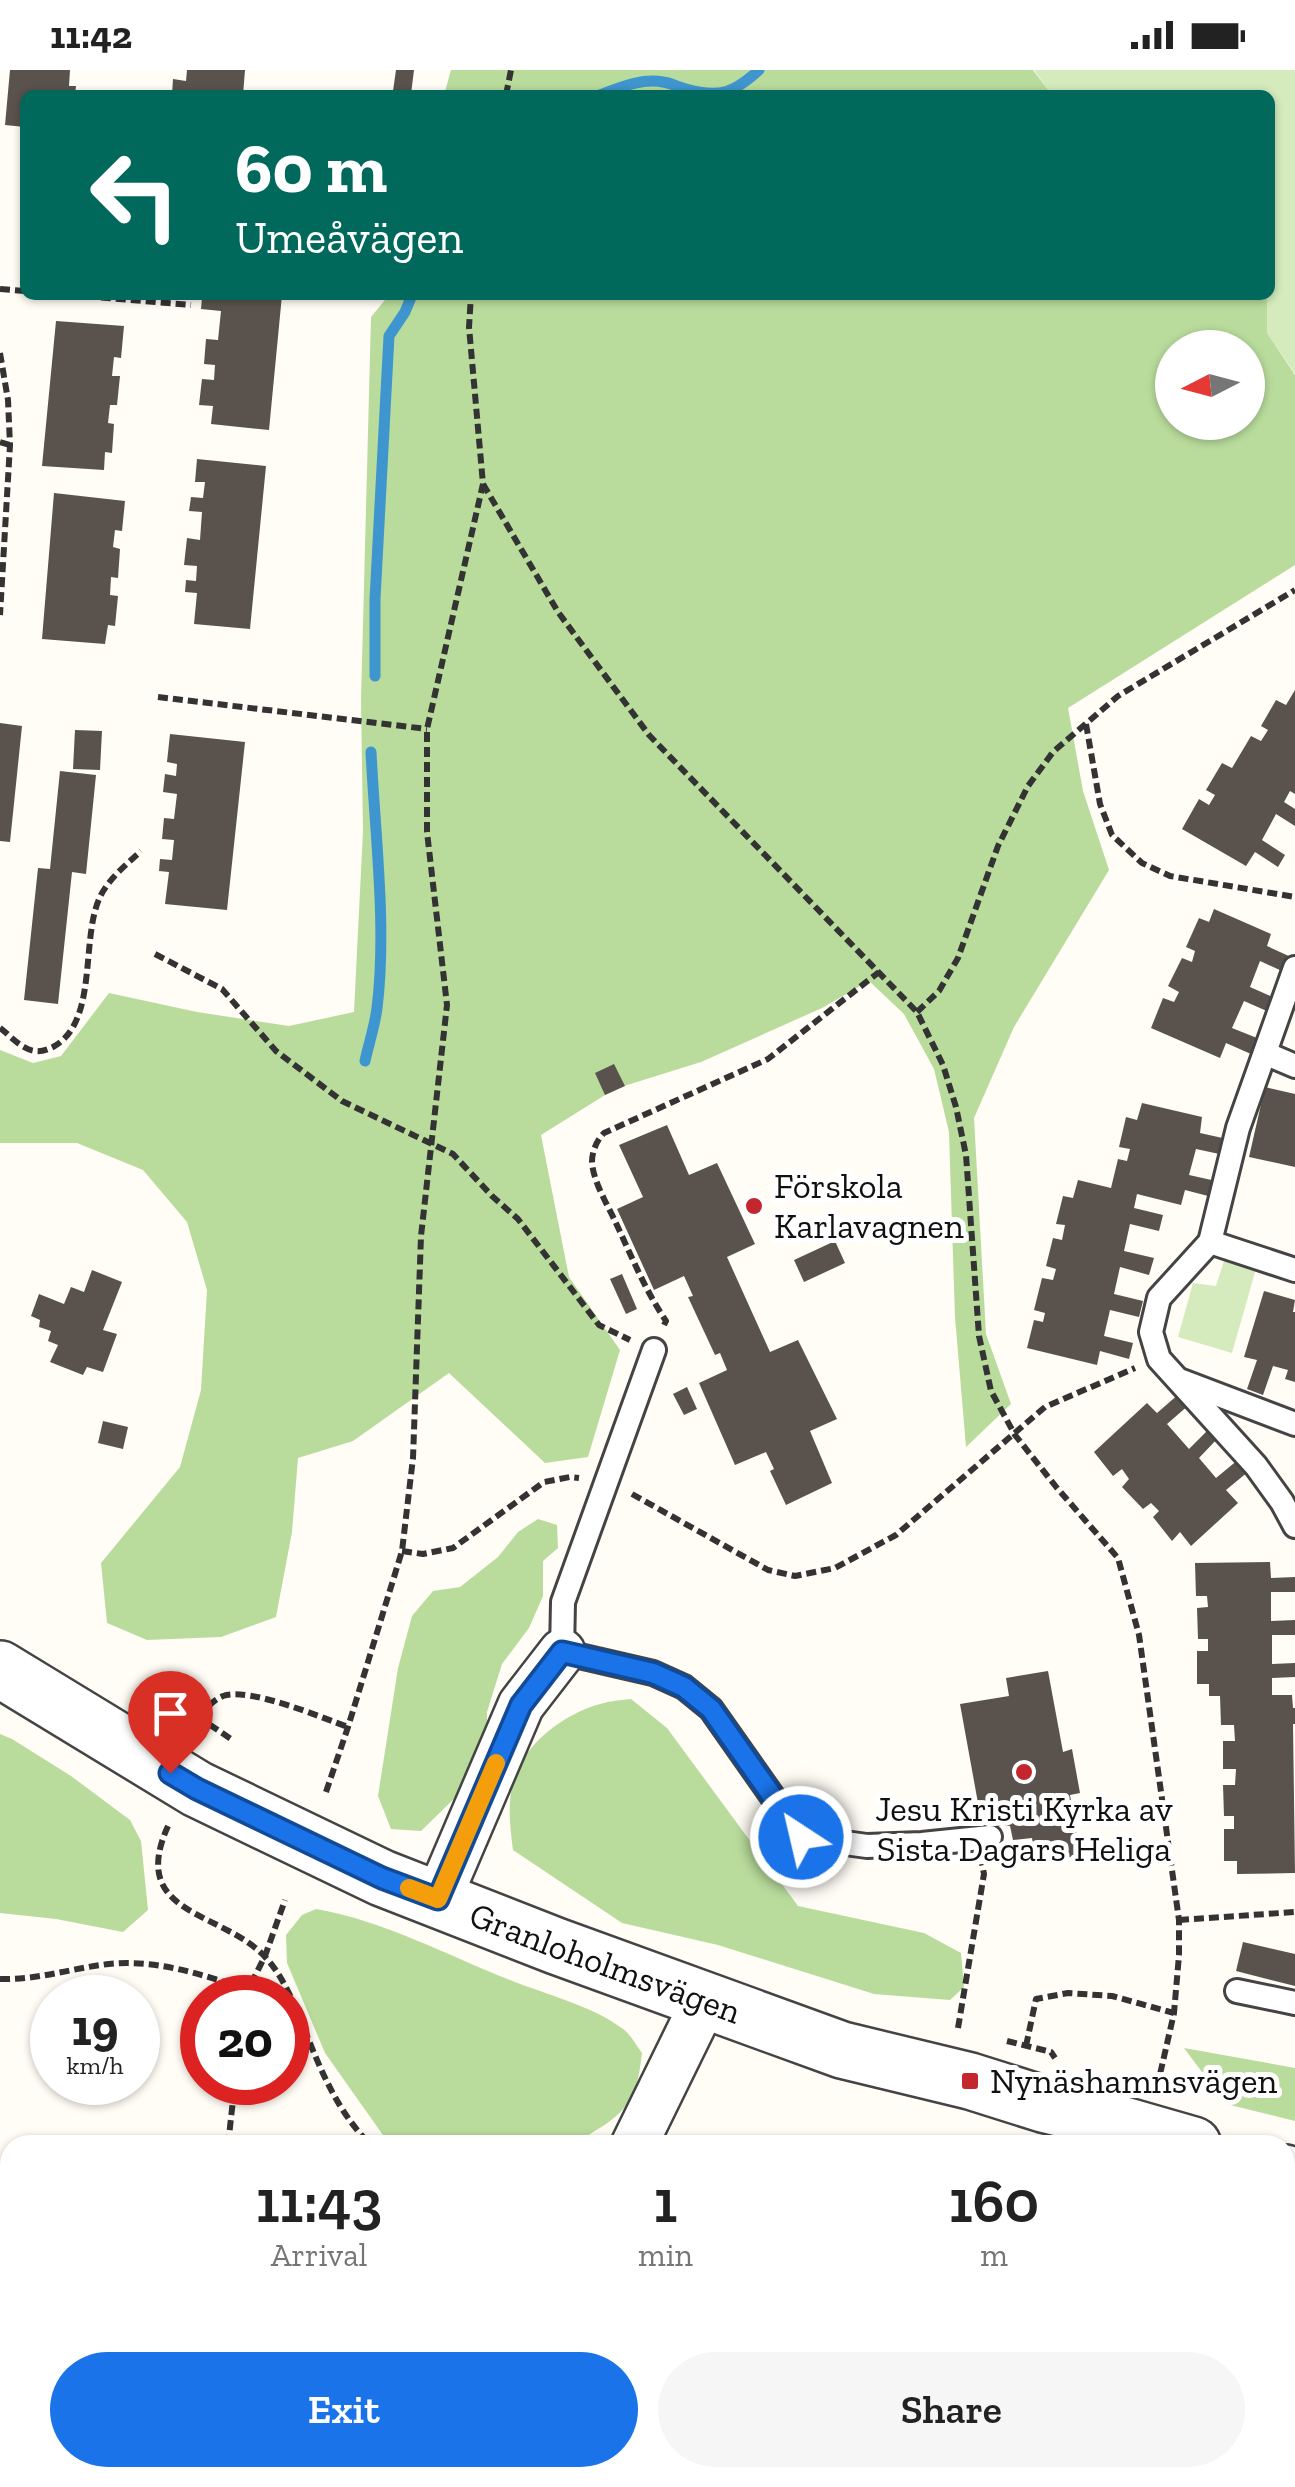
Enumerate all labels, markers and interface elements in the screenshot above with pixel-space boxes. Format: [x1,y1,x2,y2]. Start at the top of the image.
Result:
text: 11:42 [50,12,132,58]
text: 60 m [235,126,387,210]
icon: left [70,130,200,260]
text: Umeåvägen [235,211,463,265]
north arrow [1155,330,1265,440]
map controls [1155,330,1265,440]
place label: Förskola Karlavagnen [774,1165,964,1247]
marker: Förskola Karlavagnen [743,1195,765,1217]
pin [128,1671,213,1774]
icon: arrive [143,1686,198,1741]
marker: Jesu Kristi Kyrka av Sista Dagars Heliga [1013,1761,1035,1783]
position arrow [749,1785,853,1889]
place label: Jesu Kristi Kyrka av Sista Dagars Heliga [875,1788,1173,1870]
street label: Granloholmsvägen [464,1893,747,2032]
speed limit sign: 20 [180,1975,310,2105]
text: 19 [72,1998,118,2058]
text: km/h [66,2050,124,2080]
place label: Nynäshamnsvägen [990,2060,1277,2102]
marker: Nynäshamnsvägen [959,2070,981,2092]
text: 11:43 [256,2165,382,2237]
text: 1 [654,2165,677,2237]
text: 160 [949,2165,1039,2237]
text: Arrival [271,2236,367,2274]
text: min [638,2236,693,2274]
text: m [980,2236,1008,2274]
button: Exit [50,2352,638,2467]
button: Share [658,2352,1245,2467]

